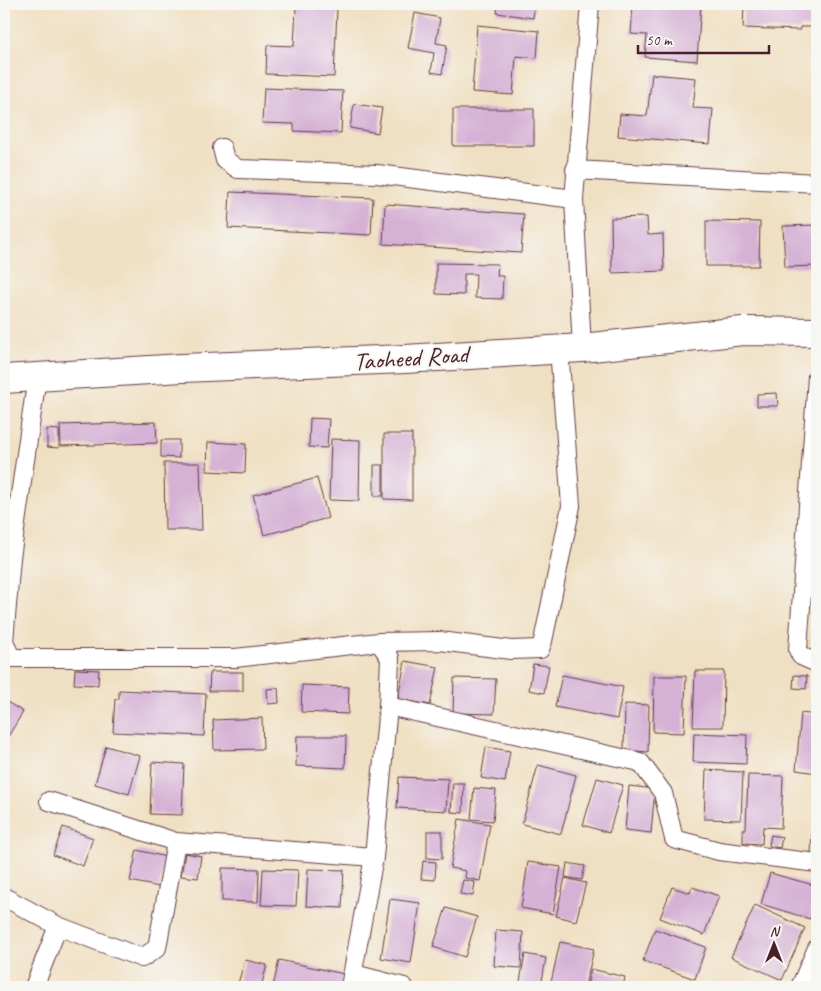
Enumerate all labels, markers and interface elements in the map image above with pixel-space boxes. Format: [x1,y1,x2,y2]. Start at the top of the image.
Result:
scale bar [638,22,770,54]
text: 50 m [646,31,673,50]
street label: Taoheed Road [353,338,473,378]
north arrow [748,918,798,968]
text: N [770,923,781,940]

